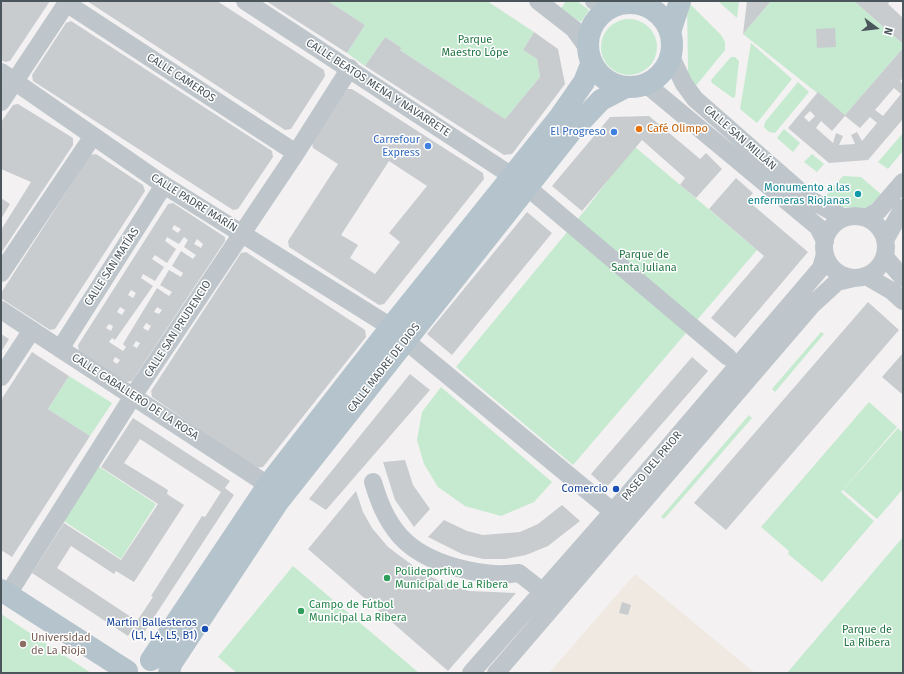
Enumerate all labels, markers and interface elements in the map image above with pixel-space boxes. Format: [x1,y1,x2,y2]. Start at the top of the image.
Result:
north arrow [856,8,896,48]
text: N [881,26,895,36]
park label: Parque Maestro Lópe [441,33,509,59]
street label: CALLE BEATOS MENA Y NAVARRETE [303,36,453,140]
street label: CALLE CAMEROS [144,51,218,105]
street label: CALLE SAN MILLÁN [701,103,779,173]
place label: Café Olimpo [647,122,708,136]
marker: Café Olimpo [634,124,644,134]
place label: El Progreso [550,125,606,139]
marker: El Progreso [609,127,619,137]
place label: Carrefour Express [373,133,420,159]
marker: Carrefour Express [423,141,433,151]
street label: CALLE PADRE MARÍN [148,171,240,235]
place label: Monumento a las enfermeras Riojanas [748,181,850,207]
marker: Monumento a las enfermeras Riojanas [853,189,863,199]
street label: CALLE SAN MATÍAS [82,225,142,309]
park label: Parque de Santa Juliana [611,248,677,274]
street label: CALLE SAN PRUDENCIO [142,278,214,380]
street label: CALLE MADRE DE DIOS [345,321,423,415]
street label: CALLE CABALLERO DE LA ROSA [69,351,201,443]
street label: PASEO DEL PRIOR [619,429,685,503]
place label: Comercio [562,482,608,496]
marker: Comercio [611,484,621,494]
place label: Polideportivo Municipal de La Ribera [395,565,508,591]
marker: Polideportivo Municipal de La Ribera [382,573,392,583]
place label: Campo de Fútbol Municipal La Ribera [309,598,407,624]
marker: Campo de Fútbol Municipal La Ribera [296,606,306,616]
place label: Martín Ballesteros (L1, L4, L5, B1) [106,616,197,642]
park label: Parque de La Ribera [842,623,892,649]
marker: Martín Ballesteros (L1, L4, L5, B1) [200,624,210,634]
place label: Universidad de La Rioja [31,631,91,657]
marker: Universidad de La Rioja [18,639,28,649]

